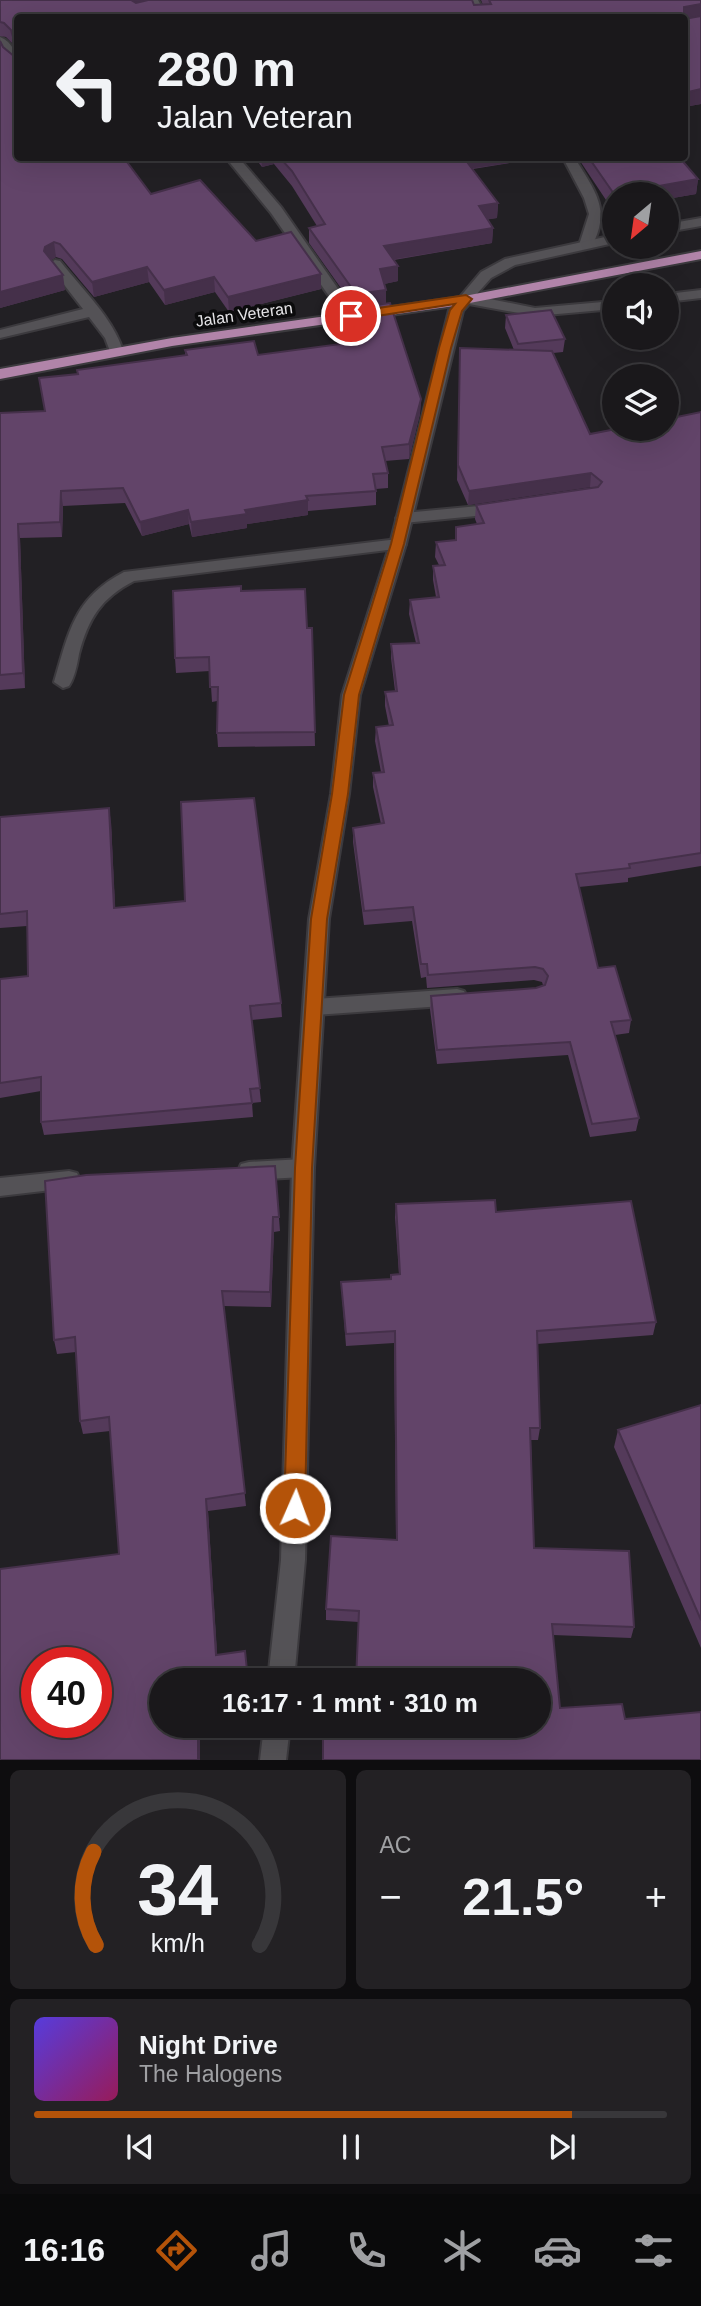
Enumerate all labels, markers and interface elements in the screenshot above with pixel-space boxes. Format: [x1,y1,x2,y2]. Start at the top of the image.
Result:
icon: left [42,42,133,133]
text: 280 m [157,42,296,96]
text: Jalan Veteran [157,99,353,135]
north arrow [602,182,679,259]
map controls [602,182,679,441]
button: sound [602,273,679,350]
pin [321,286,381,346]
icon: arrive [332,297,370,335]
street label: Jalan Veteran [194,299,294,330]
button: layers [602,364,679,441]
position arrow [258,1471,332,1545]
speed limit sign: 40 [21,1647,112,1738]
text: 16:17 · 1 mnt · 310 m [222,1688,478,1718]
text: AC [380,1832,411,1858]
text: 34 [137,1850,219,1931]
text: 21.5° [462,1868,584,1926]
text: − [380,1876,402,1918]
text: + [645,1876,667,1918]
text: km/h [151,1929,205,1957]
text: Night Drive [139,2030,278,2060]
text: The Halogens [139,2061,282,2087]
icon: previous [121,2128,159,2166]
icon: pause [332,2128,370,2166]
icon: next [543,2128,581,2166]
icon: directions [152,2226,201,2275]
icon: music [247,2226,296,2275]
icon: phone [342,2226,391,2275]
icon: climate [438,2226,487,2275]
icon: car [533,2226,582,2275]
icon: filters [629,2226,678,2275]
text: 16:16 [23,2232,105,2268]

